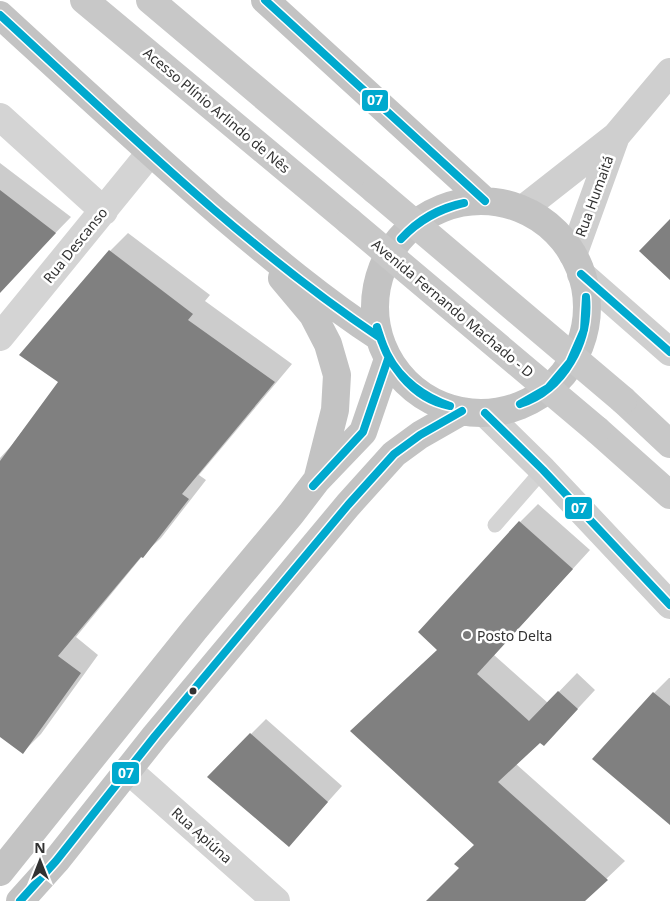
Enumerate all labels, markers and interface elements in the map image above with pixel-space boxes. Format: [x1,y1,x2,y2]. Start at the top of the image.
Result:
street label: Acesso Plínio Arlindo de Nês [140,43,295,177]
line badge: 07 [361,89,389,112]
text: 07 [367,90,383,109]
street label: Rua Humaitá [570,153,618,239]
street label: Rua Descanso [39,203,111,287]
street label: Avenida Fernando Machado - D [368,235,538,381]
line badge: 07 [564,496,593,520]
text: 07 [571,498,587,517]
place label: Posto Delta [477,626,552,645]
marker: Posto Delta [461,629,473,641]
unlabelled marker [188,686,198,696]
line badge: 07 [111,761,140,785]
text: 07 [118,763,134,782]
street label: Rua Apiúna [168,803,236,867]
north arrow [15,836,65,886]
text: N [34,838,46,857]

